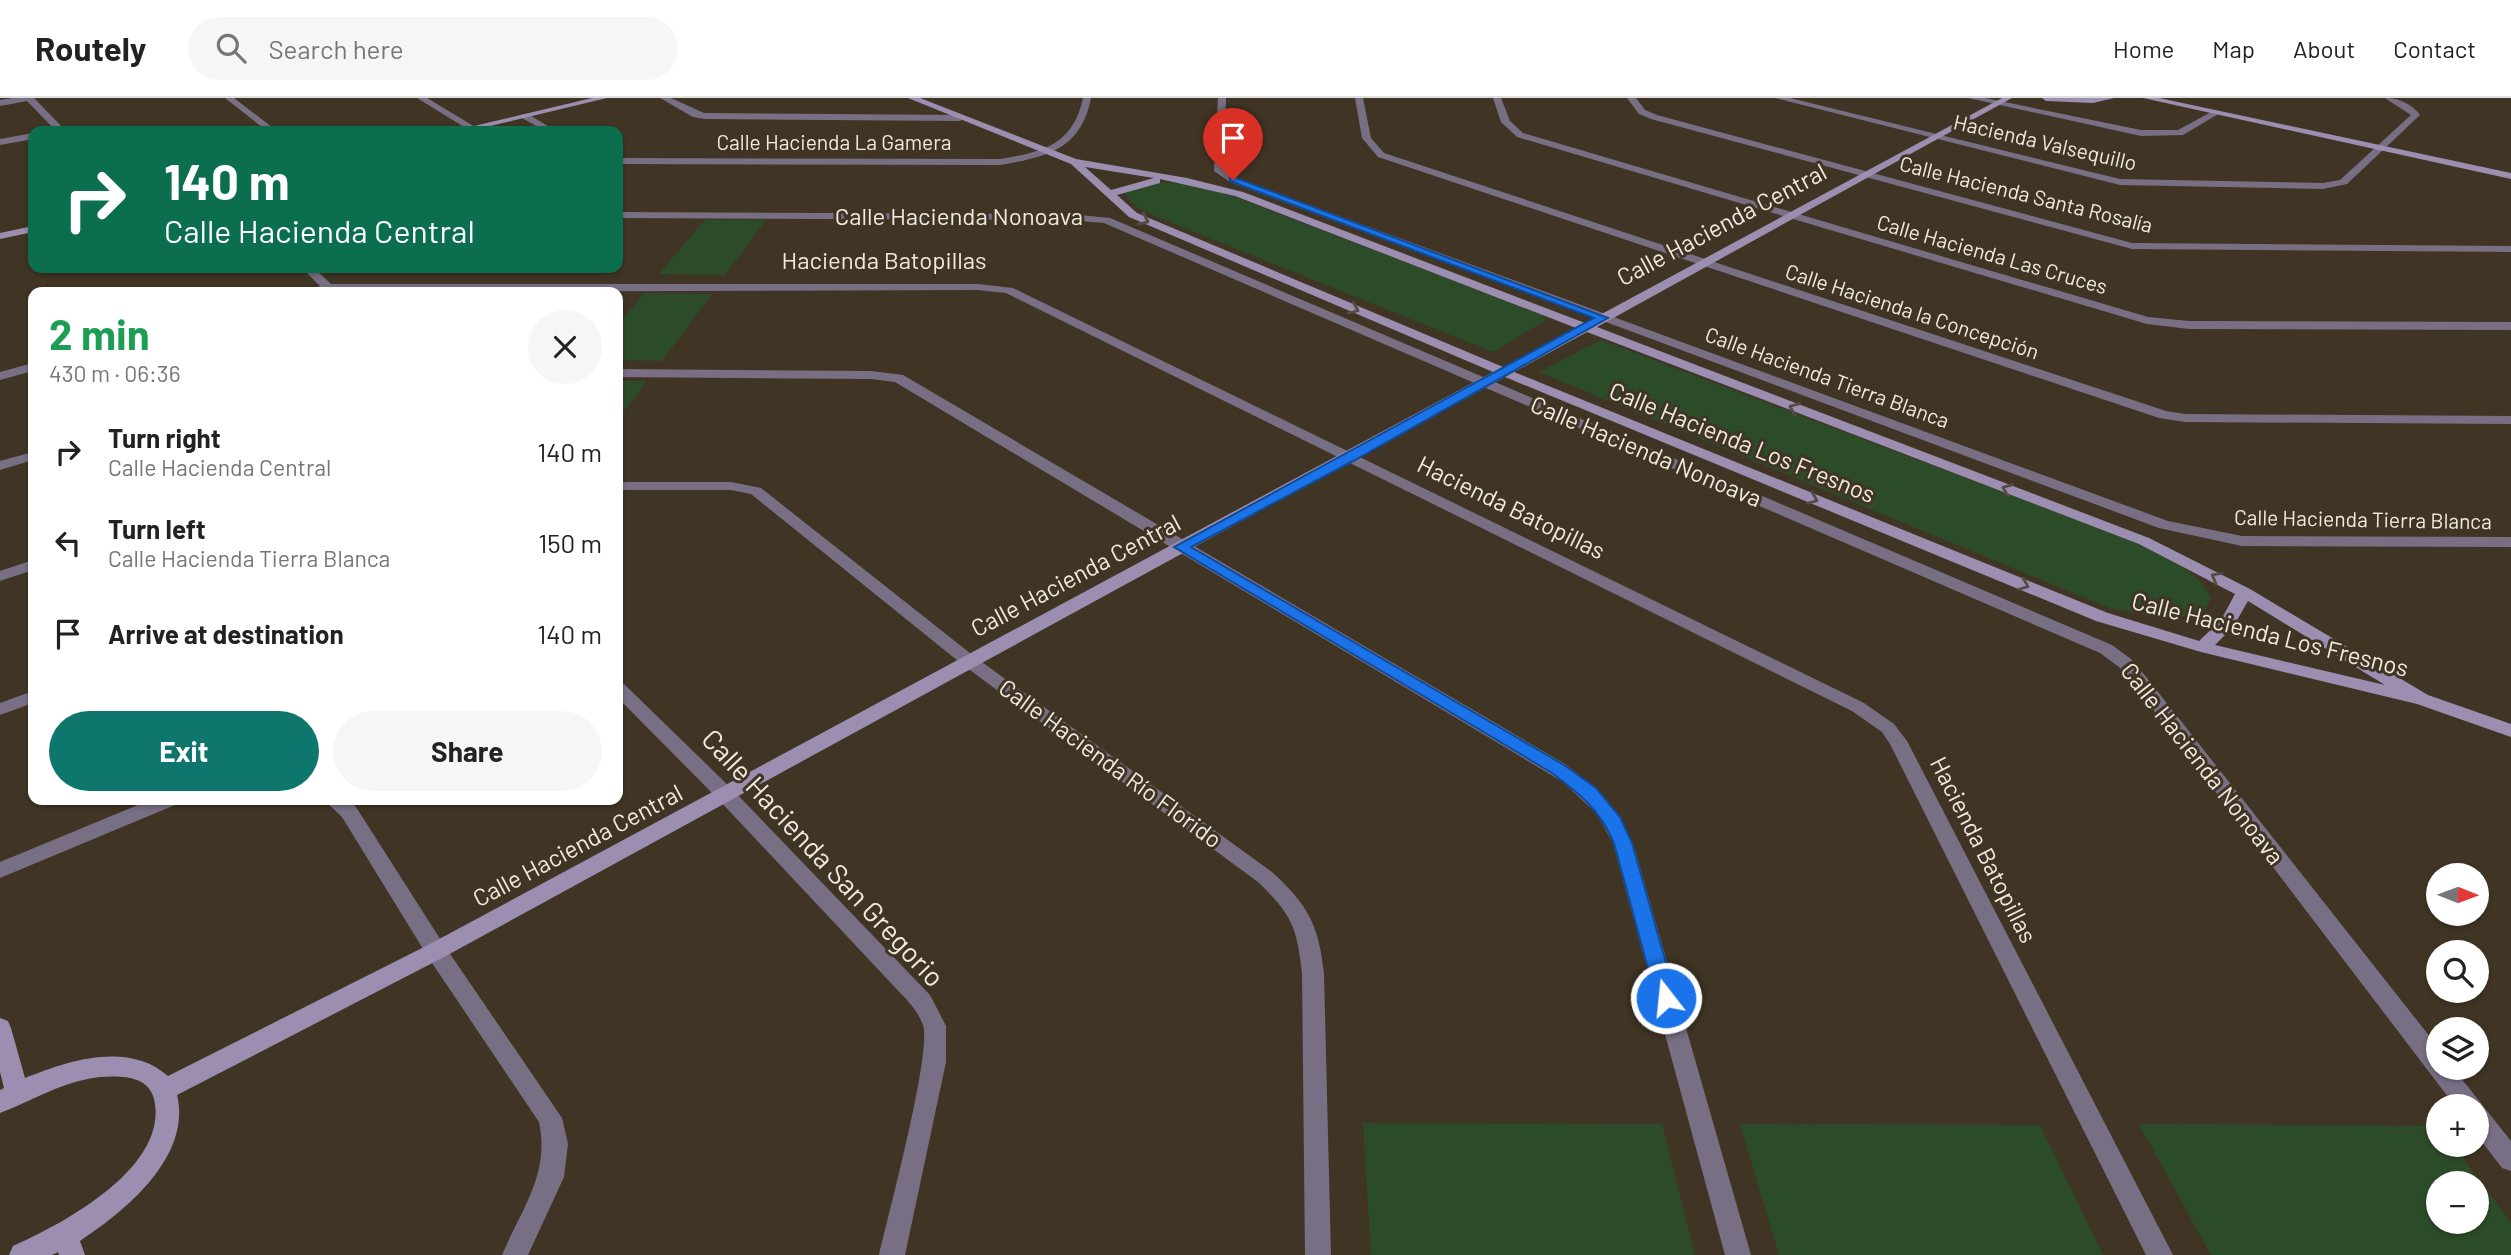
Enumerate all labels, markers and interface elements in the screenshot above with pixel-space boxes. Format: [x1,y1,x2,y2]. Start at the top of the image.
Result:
search box [188,17,678,80]
text: Routely [35,28,146,68]
icon: search [212,29,250,67]
text: Search here [268,33,404,64]
text: Home [2113,34,2174,63]
text: Map [2212,34,2255,63]
text: About [2293,34,2355,63]
text: Contact [2393,34,2476,63]
pin [1203,108,1263,180]
street label: Hacienda Valsequillo [1951,108,2139,175]
icon: arrive [1214,119,1252,157]
street label: Calle Hacienda La Gamera [717,129,951,154]
street label: Calle Hacienda Santa Rosalía [1897,150,2155,237]
text: 140 m [164,151,290,210]
icon: right [49,154,140,245]
street label: Calle Hacienda Central [1612,156,1831,291]
street label: Calle Hacienda Nonoava [835,201,1083,230]
street label: Calle Hacienda Las Cruces [1874,209,2110,298]
text: Calle Hacienda Central [164,211,475,249]
one-way arrow [1137,212,1150,226]
street label: Hacienda Batopillas [781,245,987,274]
street label: Calle Hacienda la Concepción [1782,258,2043,363]
one-way arrow [1347,301,1359,315]
text: 2 min [49,308,150,358]
button: close [528,310,602,384]
street label: Calle Hacienda Tierra Blanca [1702,321,1953,432]
text: 430 m · 06:36 [49,359,181,387]
street label: Calle Hacienda Los Fresnos [1605,375,1880,508]
street label: Calle Hacienda Nonoava [1527,389,1767,512]
one-way arrow [1789,402,1801,416]
text: Turn right [108,422,221,453]
icon: right [49,433,87,471]
text: 140 m [537,436,602,467]
street label: Hacienda Batopillas [1413,449,1610,565]
text: Calle Hacienda Central [108,453,331,481]
one-way arrow [2001,483,2013,497]
one-way arrow [1806,491,1818,505]
street label: Calle Hacienda Tierra Blanca [2234,504,2492,533]
street label: Calle Hacienda Central [966,507,1185,642]
text: Turn left [108,513,206,544]
icon: left [49,524,87,562]
text: 150 m [538,527,602,558]
text: Calle Hacienda Tierra Blanca [108,544,390,572]
one-way arrow [2211,572,2223,585]
one-way arrow [2017,577,2029,591]
street label: Calle Hacienda Los Fresnos [2129,585,2412,682]
icon: arrive [49,615,87,653]
text: Arrive at destination [108,618,344,649]
text: 140 m [537,618,602,649]
street label: Calle Hacienda Nonoava [2115,656,2291,870]
street label: Calle Hacienda Río Florido [994,672,1228,853]
button: Exit [49,711,319,791]
button: Share [333,711,602,791]
street label: Calle Hacienda San Gregorio [695,721,952,993]
street label: Hacienda Batopillas [1925,751,2044,947]
street label: Calle Hacienda Central [468,777,687,912]
north arrow [2426,863,2488,926]
map controls [2426,863,2489,1234]
button: search [2426,940,2489,1003]
position arrow [1629,961,1703,1035]
button: layers [2426,1017,2489,1080]
button: + [2426,1094,2489,1157]
button: − [2426,1171,2489,1234]

